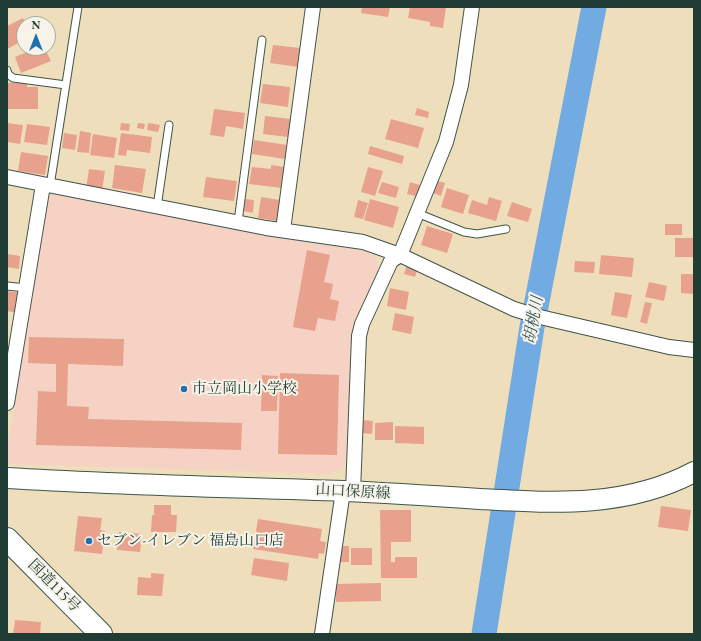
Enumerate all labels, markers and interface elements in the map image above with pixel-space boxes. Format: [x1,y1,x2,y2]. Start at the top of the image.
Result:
north arrow [16,16,56,56]
text: N [32,18,40,32]
water label: 胡桃川 [520,295,548,345]
place label: 市立岡山小学校 [192,380,297,398]
marker: 市立岡山小学校 [179,384,189,394]
street label: 山口保原線 [315,481,391,503]
place label: セブン-イレブン 福島山口店 [97,532,284,550]
marker: セブン-イレブン 福島山口店 [84,536,94,546]
street label: 国道115号 [24,556,84,616]

